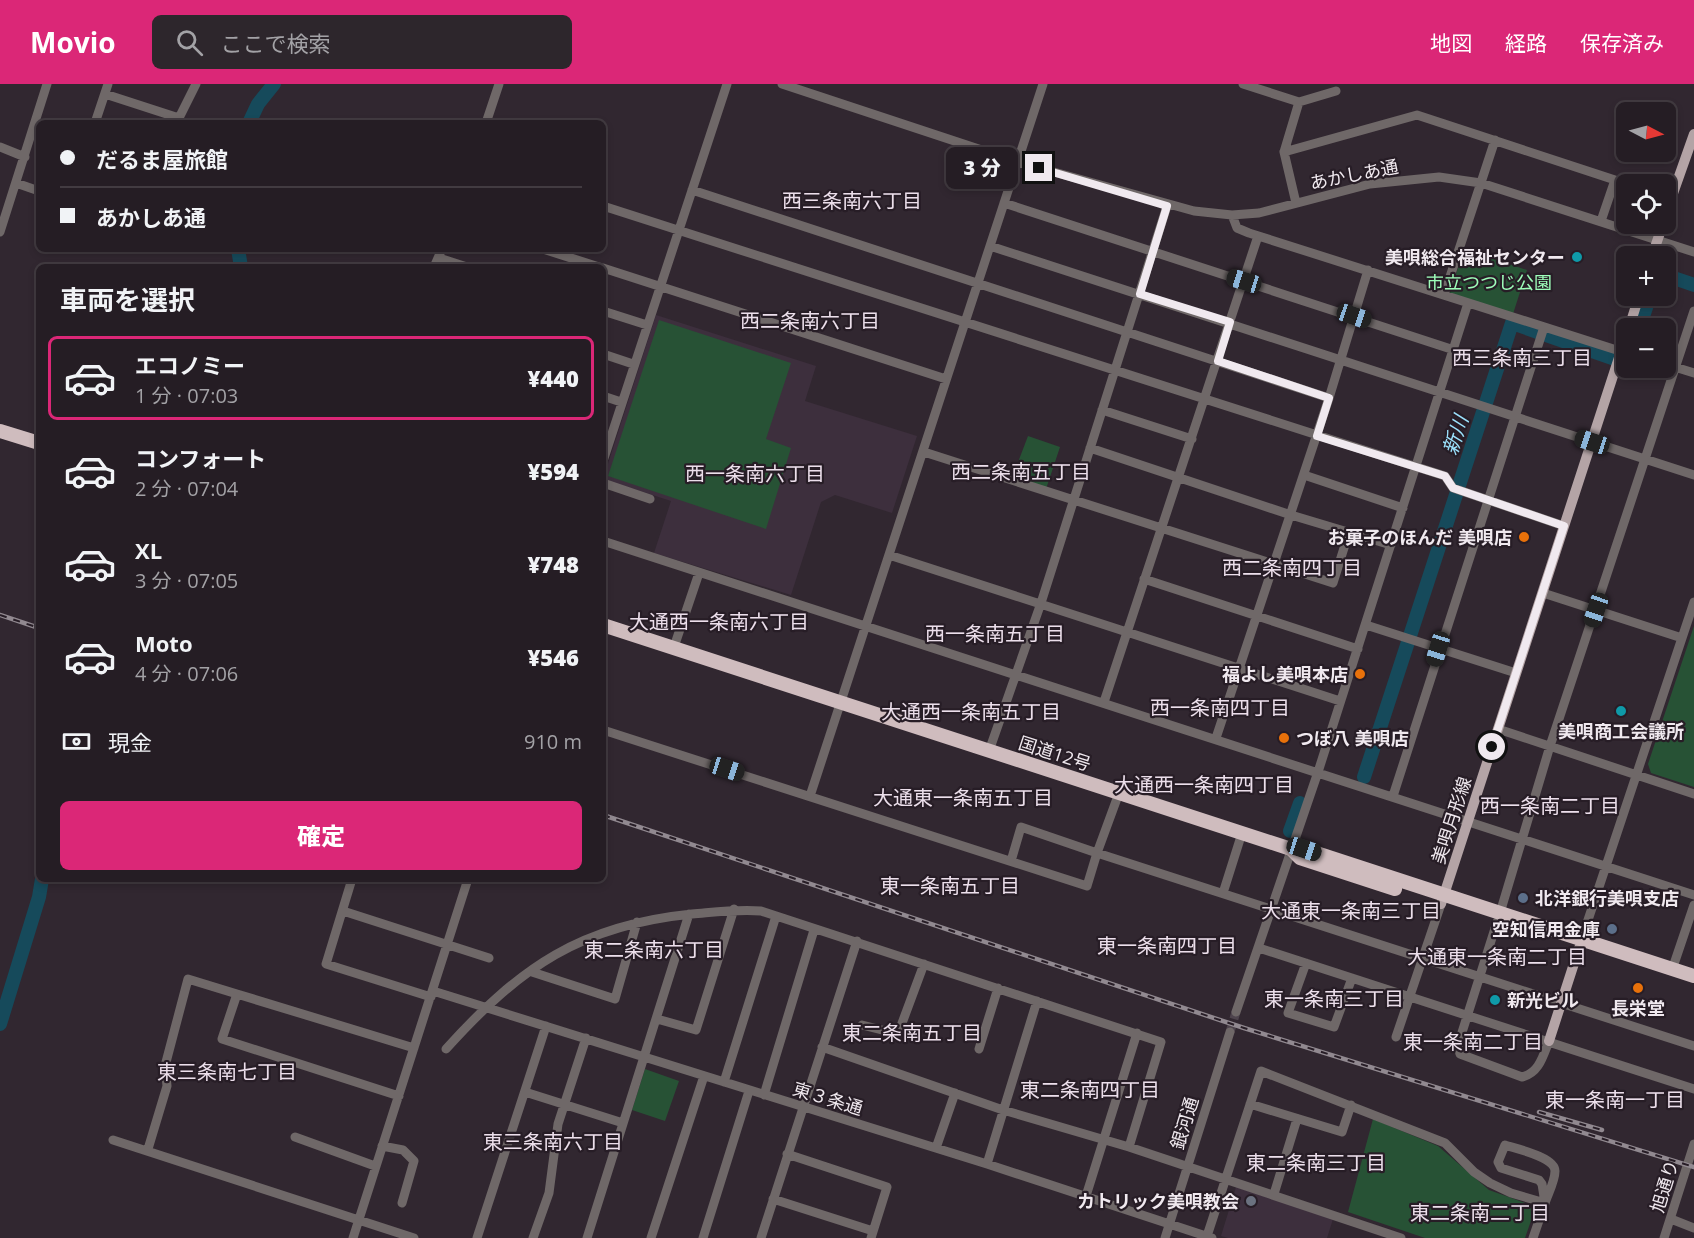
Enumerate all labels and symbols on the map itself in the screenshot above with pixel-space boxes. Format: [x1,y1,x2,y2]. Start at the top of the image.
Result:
north arrow [1616,102,1676,162]
callout: 3 分 [946,147,1018,189]
route end [1025,154,1052,181]
street label: あかしあ通 [1308,154,1400,194]
district label: 西三条南六丁目 [782,187,922,214]
place label: 美唄総合福祉センター [1385,245,1565,269]
marker: 美唄総合福祉センター [1570,250,1584,264]
car [1224,267,1264,295]
park label: 市立つつじ公園 [1426,270,1552,294]
car [1334,302,1374,330]
district label: 西二条南六丁目 [740,307,880,334]
district label: 西三条南三丁目 [1452,344,1592,371]
water label: 新川 [1436,410,1475,458]
car [1572,428,1612,456]
district label: 西二条南五丁目 [951,458,1091,485]
district label: 西一条南六丁目 [685,460,825,487]
place label: お菓子のほんだ 美唄店 [1327,525,1512,549]
marker: お菓子のほんだ 美唄店 [1517,530,1531,544]
district label: 西二条南四丁目 [1222,554,1362,581]
car [1582,590,1610,630]
district label: 大通西一条南六丁目 [629,608,809,635]
district label: 西一条南五丁目 [925,620,1065,647]
car [1424,629,1452,669]
place label: 福よし美唄本店 [1222,662,1348,686]
marker: 福よし美唄本店 [1353,667,1367,681]
district label: 西一条南四丁目 [1150,694,1290,721]
district label: 大通西一条南五丁目 [881,698,1061,725]
marker: 美唄商工会議所 [1614,704,1628,718]
place label: 美唄商工会議所 [1558,719,1684,743]
place label: つぼ八 美唄店 [1296,726,1409,750]
street label: 国道12号 [1016,730,1094,776]
marker: つぼ八 美唄店 [1277,731,1291,745]
route start [1478,733,1505,760]
car [707,755,747,783]
district label: 大通西一条南四丁目 [1114,771,1294,798]
street label: 美唄月形線 [1426,773,1476,867]
district label: 大通東一条南五丁目 [873,784,1053,811]
district label: 西一条南二丁目 [1480,792,1620,819]
car [1284,835,1324,863]
district label: 東一条南五丁目 [880,872,1020,899]
place label: 北洋銀行美唄支店 [1535,886,1679,910]
marker: 北洋銀行美唄支店 [1516,891,1530,905]
district label: 大通東一条南三丁目 [1261,897,1441,924]
place label: 空知信用金庫 [1492,917,1600,941]
marker: 空知信用金庫 [1605,922,1619,936]
district label: 東一条南四丁目 [1097,932,1237,959]
district label: 東二条南六丁目 [584,936,724,963]
district label: 大通東一条南二丁目 [1407,943,1587,970]
marker: 長栄堂 [1631,981,1645,995]
district label: 東一条南三丁目 [1264,985,1404,1012]
place label: 新光ビル [1507,988,1579,1012]
marker: 新光ビル [1488,993,1502,1007]
place label: 長栄堂 [1611,996,1665,1020]
district label: 東二条南五丁目 [842,1019,982,1046]
district label: 東一条南二丁目 [1403,1028,1543,1055]
district label: 東三条南七丁目 [157,1058,297,1085]
street label: 東３条通 [790,1076,866,1120]
district label: 東二条南四丁目 [1020,1076,1160,1103]
district label: 東一条南一丁目 [1545,1086,1685,1113]
street label: 銀河通 [1165,1094,1203,1152]
district label: 東三条南六丁目 [483,1128,623,1155]
district label: 東二条南三丁目 [1246,1149,1386,1176]
street label: 旭通り [1645,1157,1683,1215]
place label: カトリック美唄教会 [1077,1189,1239,1213]
marker: カトリック美唄教会 [1244,1194,1258,1208]
district label: 東二条南二丁目 [1410,1199,1550,1226]

